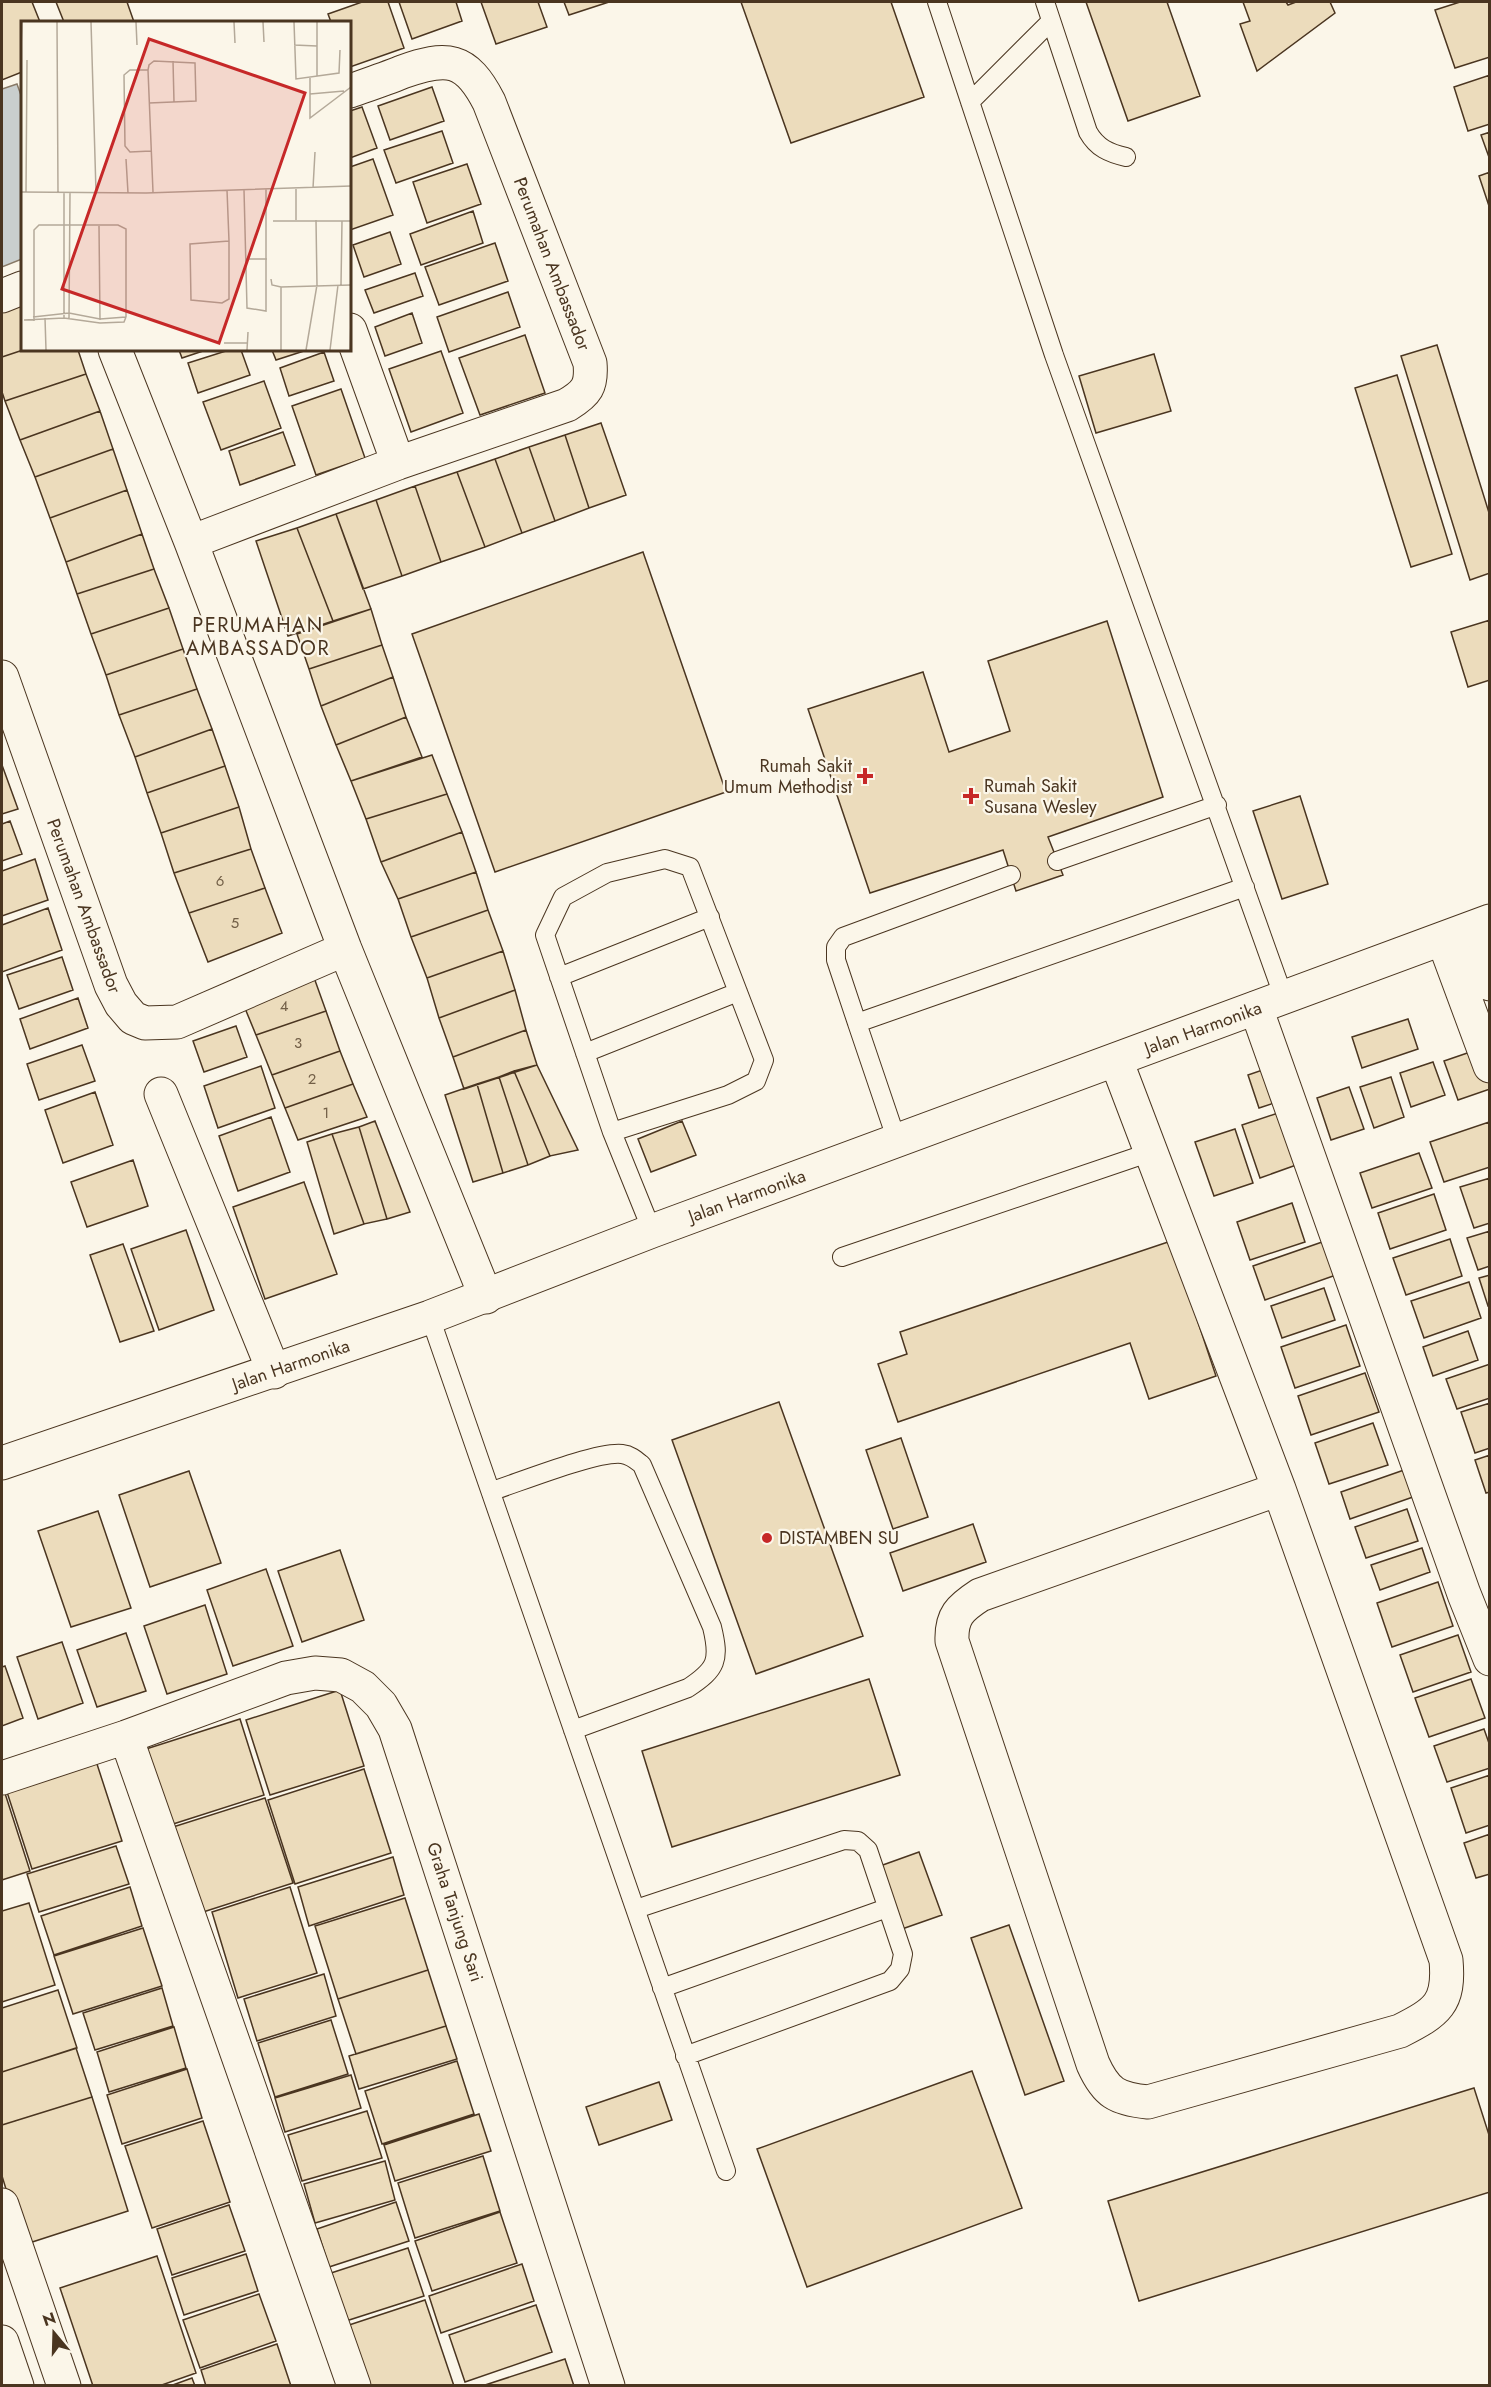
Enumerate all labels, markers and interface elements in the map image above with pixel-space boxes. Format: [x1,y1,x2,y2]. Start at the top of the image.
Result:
inset map [21,21,351,351]
street label: Perumahan Ambassador [507,173,597,355]
district label: PERUMAHAN AMBASSADOR [186,611,330,663]
place label: Rumah Sakit Umum Methodist [724,753,853,800]
marker: Rumah Sakit Umum Methodist [856,767,874,785]
place label: Rumah Sakit Susana Wesley [984,773,1097,820]
marker: Rumah Sakit Susana Wesley [962,787,980,805]
street label: Perumahan Ambassador [40,815,128,998]
house number: 6 [216,870,224,892]
house number: 5 [231,912,239,934]
house number: 4 [280,995,289,1017]
street label: Jalan Harmonika [1139,995,1265,1062]
house number: 3 [294,1032,302,1054]
house number: 2 [308,1068,316,1090]
house number: 1 [323,1102,329,1124]
street label: Jalan Harmonika [683,1163,809,1230]
street label: Jalan Harmonika [227,1333,353,1398]
place label: DISTAMBEN SU [779,1525,899,1551]
marker: DISTAMBEN SU [760,1531,774,1545]
street label: Graha Tanjung Sari [420,1839,490,1985]
north arrow [24,2303,84,2363]
text: N [40,2306,59,2332]

